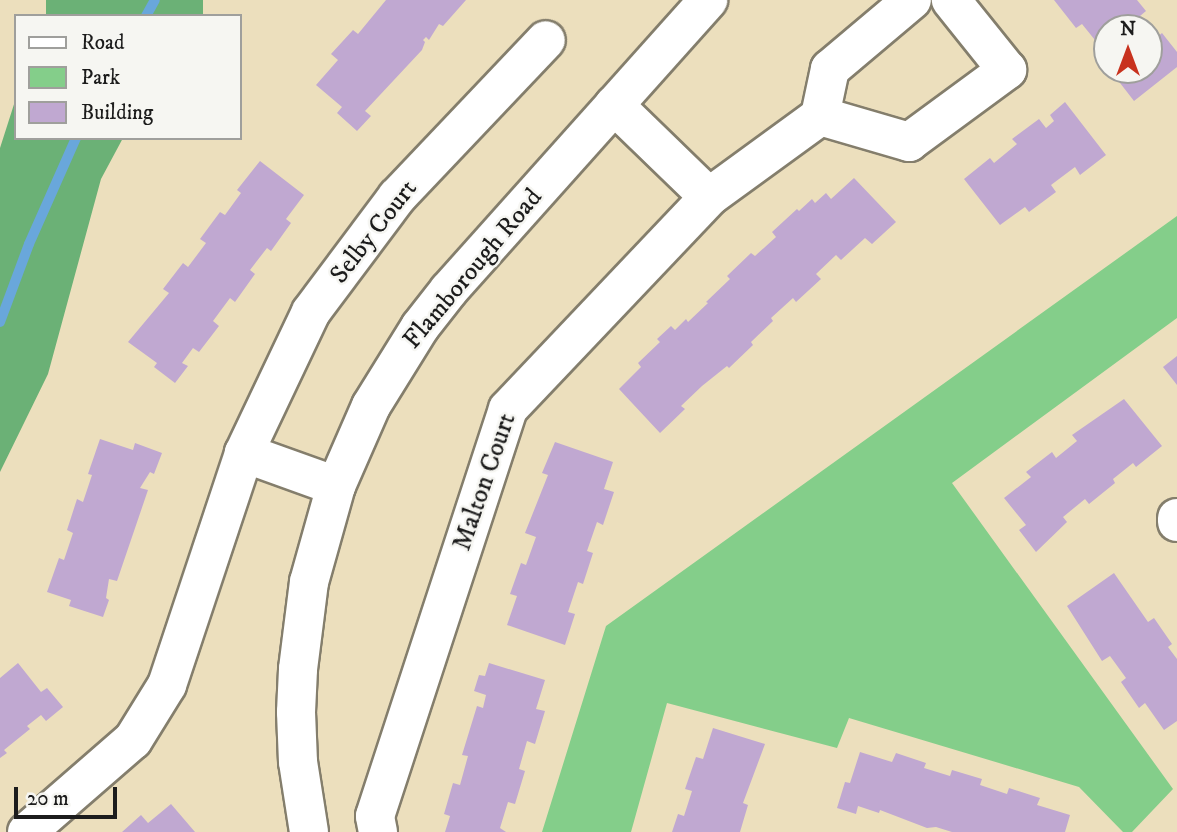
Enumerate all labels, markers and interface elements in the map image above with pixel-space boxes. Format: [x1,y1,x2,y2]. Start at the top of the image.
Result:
legend [14,14,242,140]
north arrow [1093,14,1163,84]
text: N [1120,18,1136,41]
text: Road [81,30,125,56]
text: Park [81,65,120,91]
text: Building [81,100,153,126]
street label: Selby Court [324,174,424,290]
street label: Flamborough Road [397,183,549,355]
street label: Malton Court [447,409,523,555]
scale bar [18,772,121,816]
text: 20 m [27,786,69,812]

